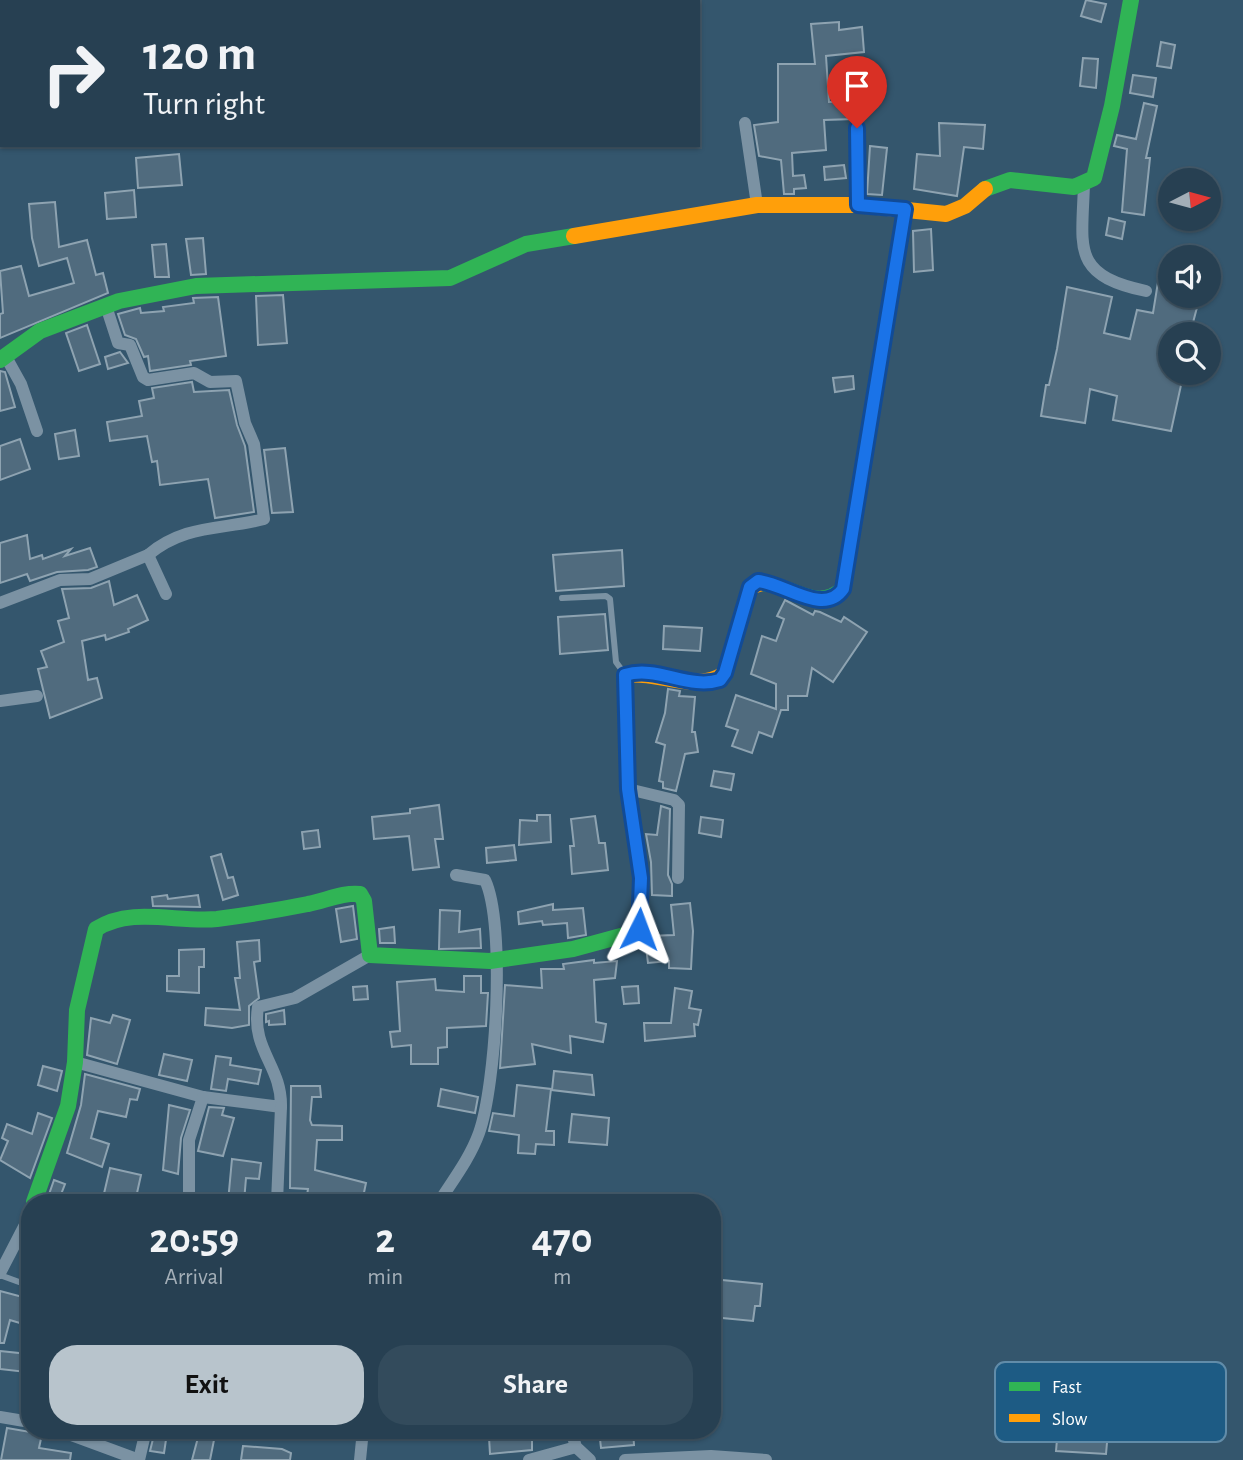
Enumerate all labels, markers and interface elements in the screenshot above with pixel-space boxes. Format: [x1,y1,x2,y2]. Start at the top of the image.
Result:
icon: right [28,28,119,119]
text: 120 m [143,30,256,79]
pin [827,56,887,128]
icon: arrive [838,67,876,105]
text: Turn right [143,88,265,120]
north arrow [1158,168,1222,231]
map controls [1158,168,1221,385]
button: sound [1158,245,1221,308]
button: search [1158,322,1221,385]
position arrow [602,892,676,966]
text: 20:59 [149,1218,239,1260]
text: 2 [375,1218,395,1260]
text: 470 [532,1218,593,1260]
text: Arrival [165,1266,224,1289]
text: min [367,1266,403,1289]
text: m [553,1266,571,1289]
button: Exit [49,1345,364,1425]
button: Share [378,1345,693,1425]
legend [995,1362,1226,1442]
text: Fast [1052,1378,1082,1397]
text: Slow [1052,1410,1088,1429]

